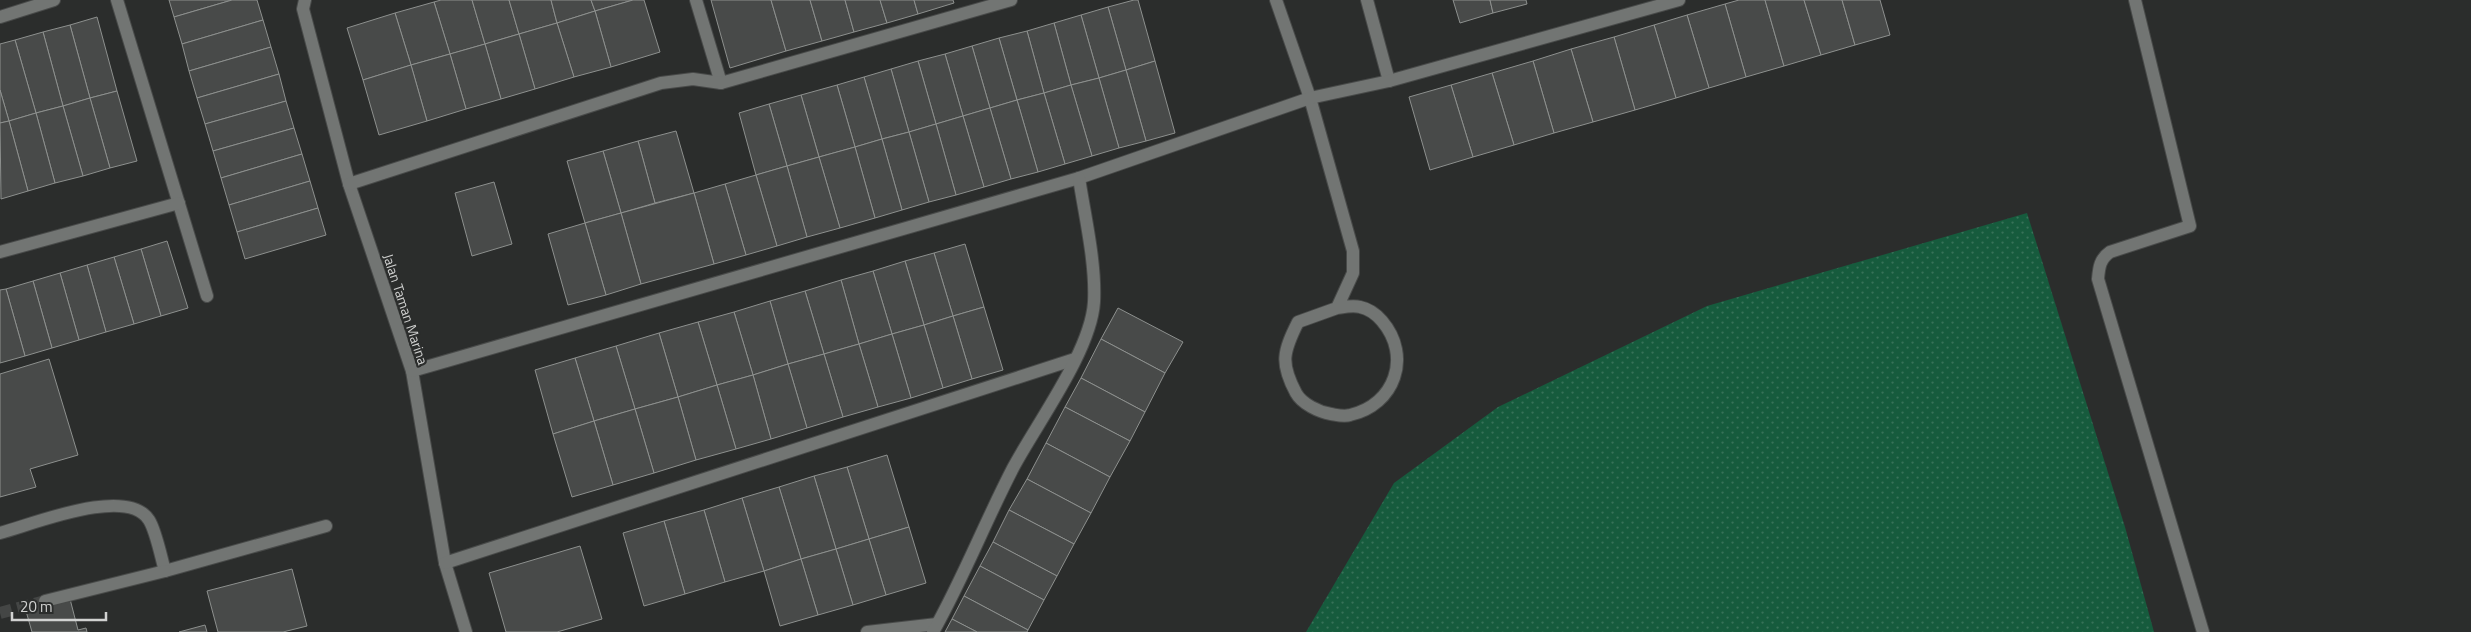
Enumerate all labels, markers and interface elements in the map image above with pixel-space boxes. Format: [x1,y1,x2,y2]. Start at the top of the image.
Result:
street label: Jalan Taman Marina [378,251,434,367]
scale bar [12,590,106,622]
text: 20 m [20,595,53,618]

